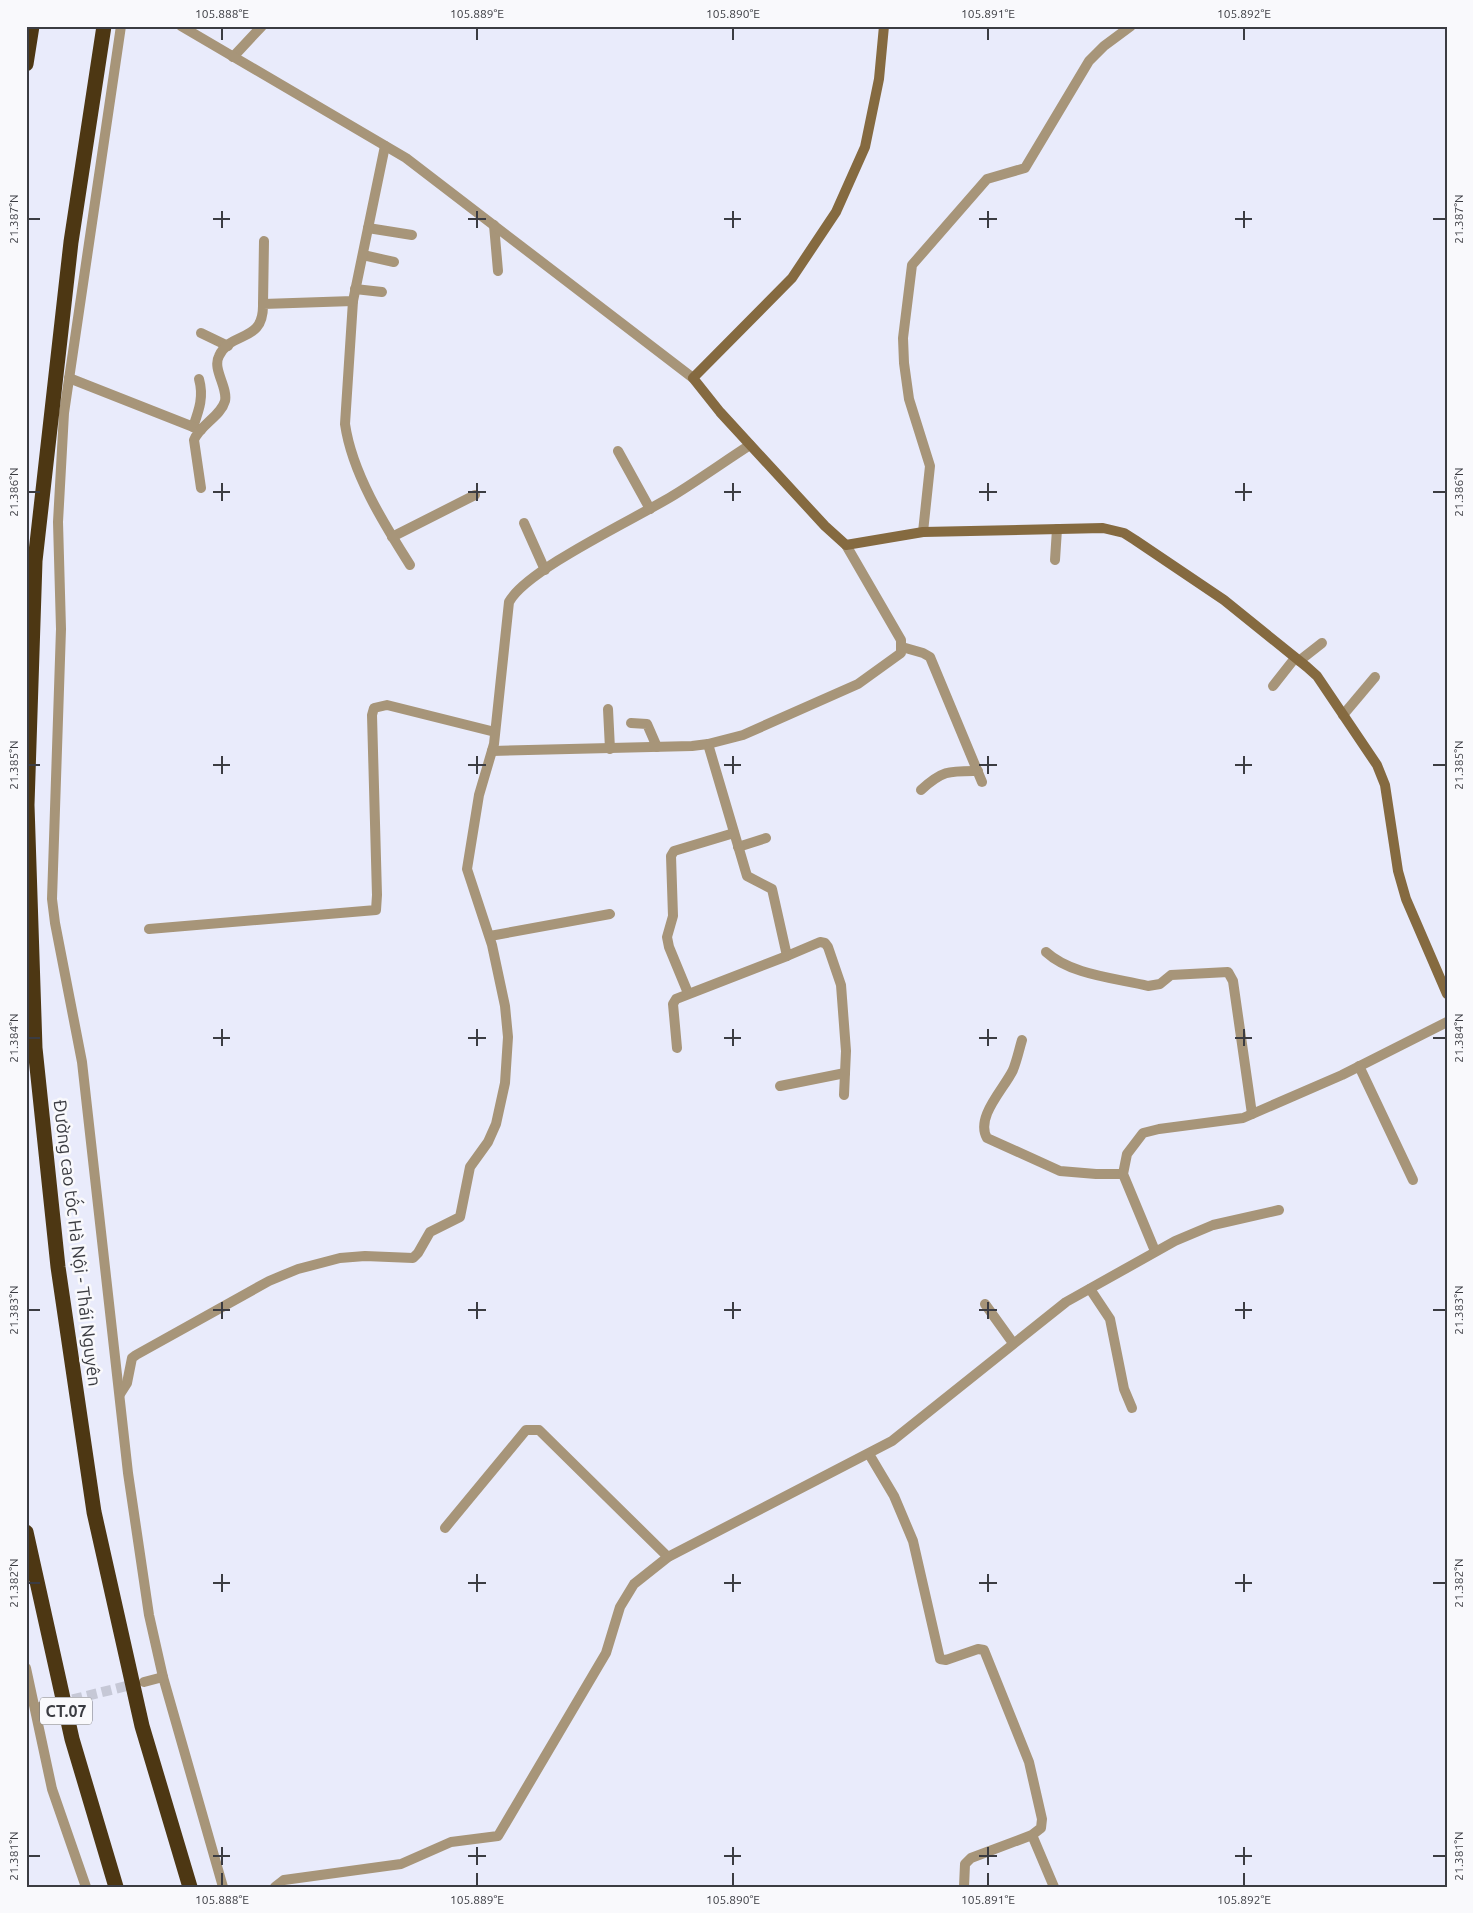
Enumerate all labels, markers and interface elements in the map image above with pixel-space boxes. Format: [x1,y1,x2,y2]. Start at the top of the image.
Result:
text: 105.888°E [195,7,249,20]
text: 105.889°E [450,7,504,20]
text: 105.890°E [706,7,760,20]
text: 105.891°E [961,7,1015,20]
text: 105.892°E [1217,7,1271,20]
text: 21.387°N [7,194,20,244]
text: 21.387°N [1452,194,1465,244]
text: 21.386°N [7,467,20,517]
text: 21.386°N [1452,467,1465,517]
text: 21.385°N [7,740,20,790]
text: 21.385°N [1452,740,1465,790]
text: 21.384°N [7,1013,20,1063]
text: 21.384°N [1452,1013,1465,1063]
street label: Đường cao tốc Hà Nội - Thái Nguyên [50,1098,108,1387]
text: 21.383°N [7,1285,20,1335]
text: 21.383°N [1452,1285,1465,1335]
text: 21.382°N [7,1558,20,1608]
text: 21.382°N [1452,1558,1465,1608]
road number: CT.07 [40,1698,92,1724]
text: 21.381°N [7,1831,20,1881]
text: 21.381°N [1452,1831,1465,1881]
text: 105.888°E [195,1893,249,1906]
text: 105.889°E [450,1893,504,1906]
text: 105.890°E [706,1893,760,1906]
text: 105.891°E [961,1893,1015,1906]
text: 105.892°E [1217,1893,1271,1906]

